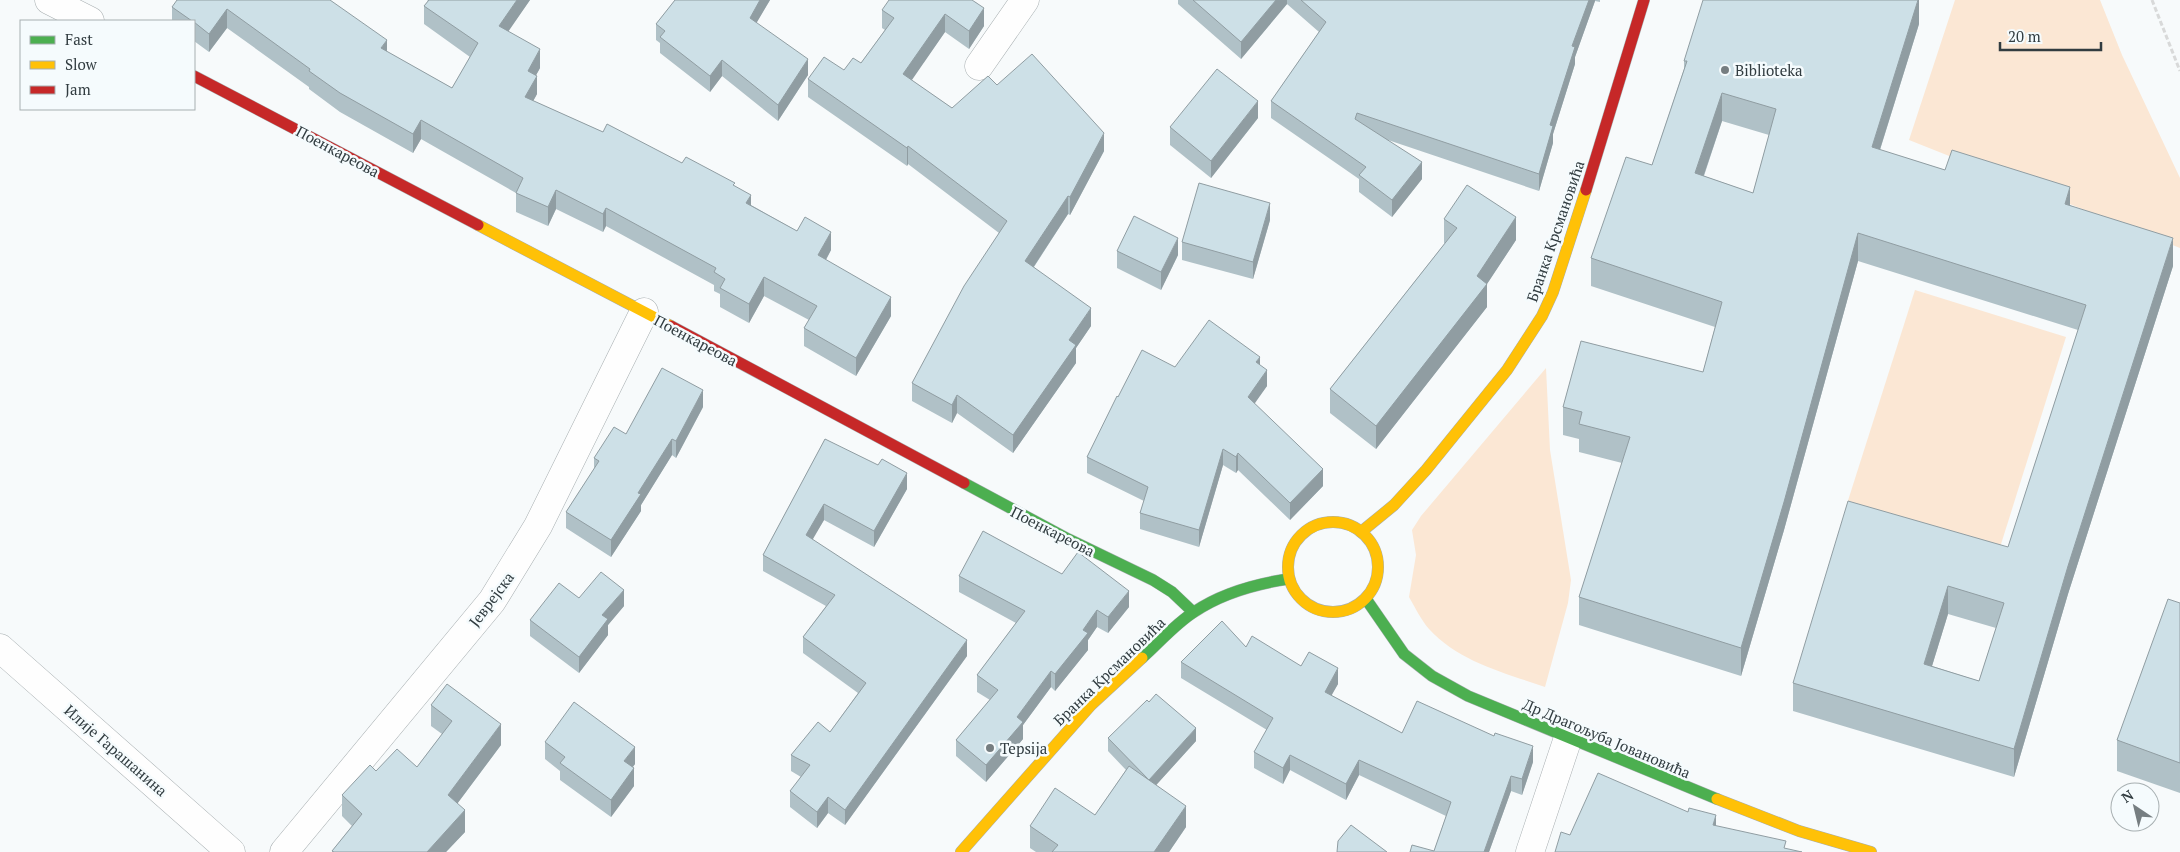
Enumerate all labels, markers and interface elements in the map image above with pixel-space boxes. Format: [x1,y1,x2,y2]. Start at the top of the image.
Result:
legend [20,20,195,110]
scale bar [2000,20,2101,52]
text: 20 m [2008,26,2041,46]
text: Fast [65,29,93,49]
text: Slow [65,54,98,74]
place label: Biblioteka [1735,60,1803,80]
marker: Biblioteka [1719,64,1731,76]
text: Jam [65,79,91,99]
street label: Поенкареова [293,121,383,181]
street label: Бранка Крсмановића [1521,157,1589,304]
street label: Поенкареова [651,310,741,370]
street label: Поенкареова [1008,501,1099,561]
street label: Јеврејска [464,567,518,630]
street label: Бранка Крсмановића [1049,612,1170,730]
street label: Др Драгољуба Јовановића [1520,694,1694,783]
street label: Илије Гарашанина [60,700,172,800]
place label: Tepsija [1000,738,1048,758]
marker: Tepsija [984,742,996,754]
north arrow [2110,782,2160,832]
text: N [2117,785,2137,807]

